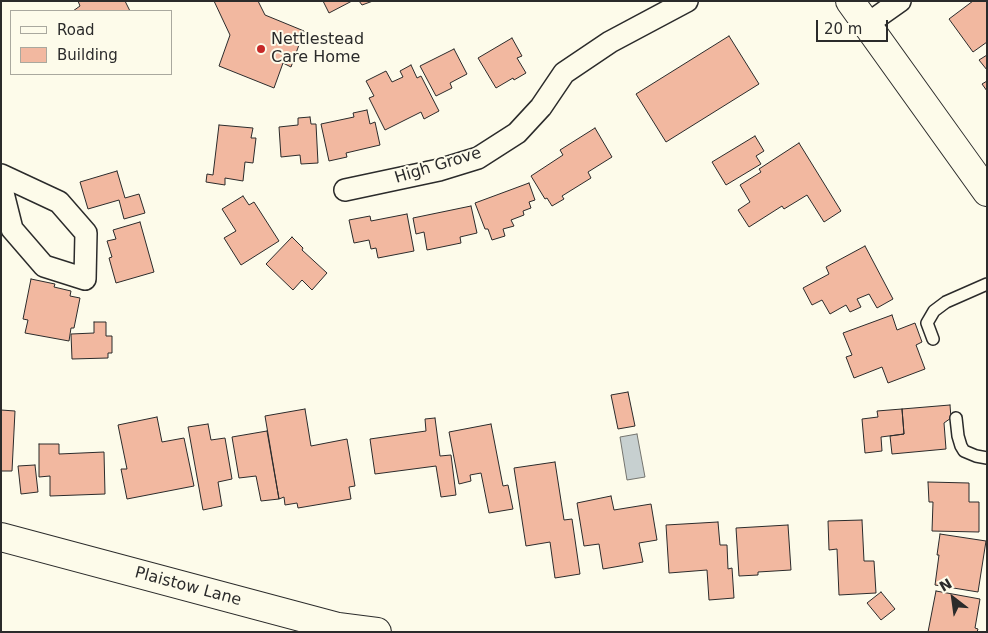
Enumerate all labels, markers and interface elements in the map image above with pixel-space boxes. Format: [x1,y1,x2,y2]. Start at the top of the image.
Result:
legend [10,10,172,75]
scale bar [818,10,890,42]
text: 20 m [824,20,862,38]
text: Road [57,21,95,39]
place label: Nettlestead Care Home [271,30,364,68]
marker: Nettlestead Care Home [255,43,267,55]
text: Building [57,46,118,64]
street label: High Grove [392,144,484,188]
street label: Plaistow Lane [133,564,243,610]
north arrow [928,573,978,623]
text: N [936,575,955,595]

